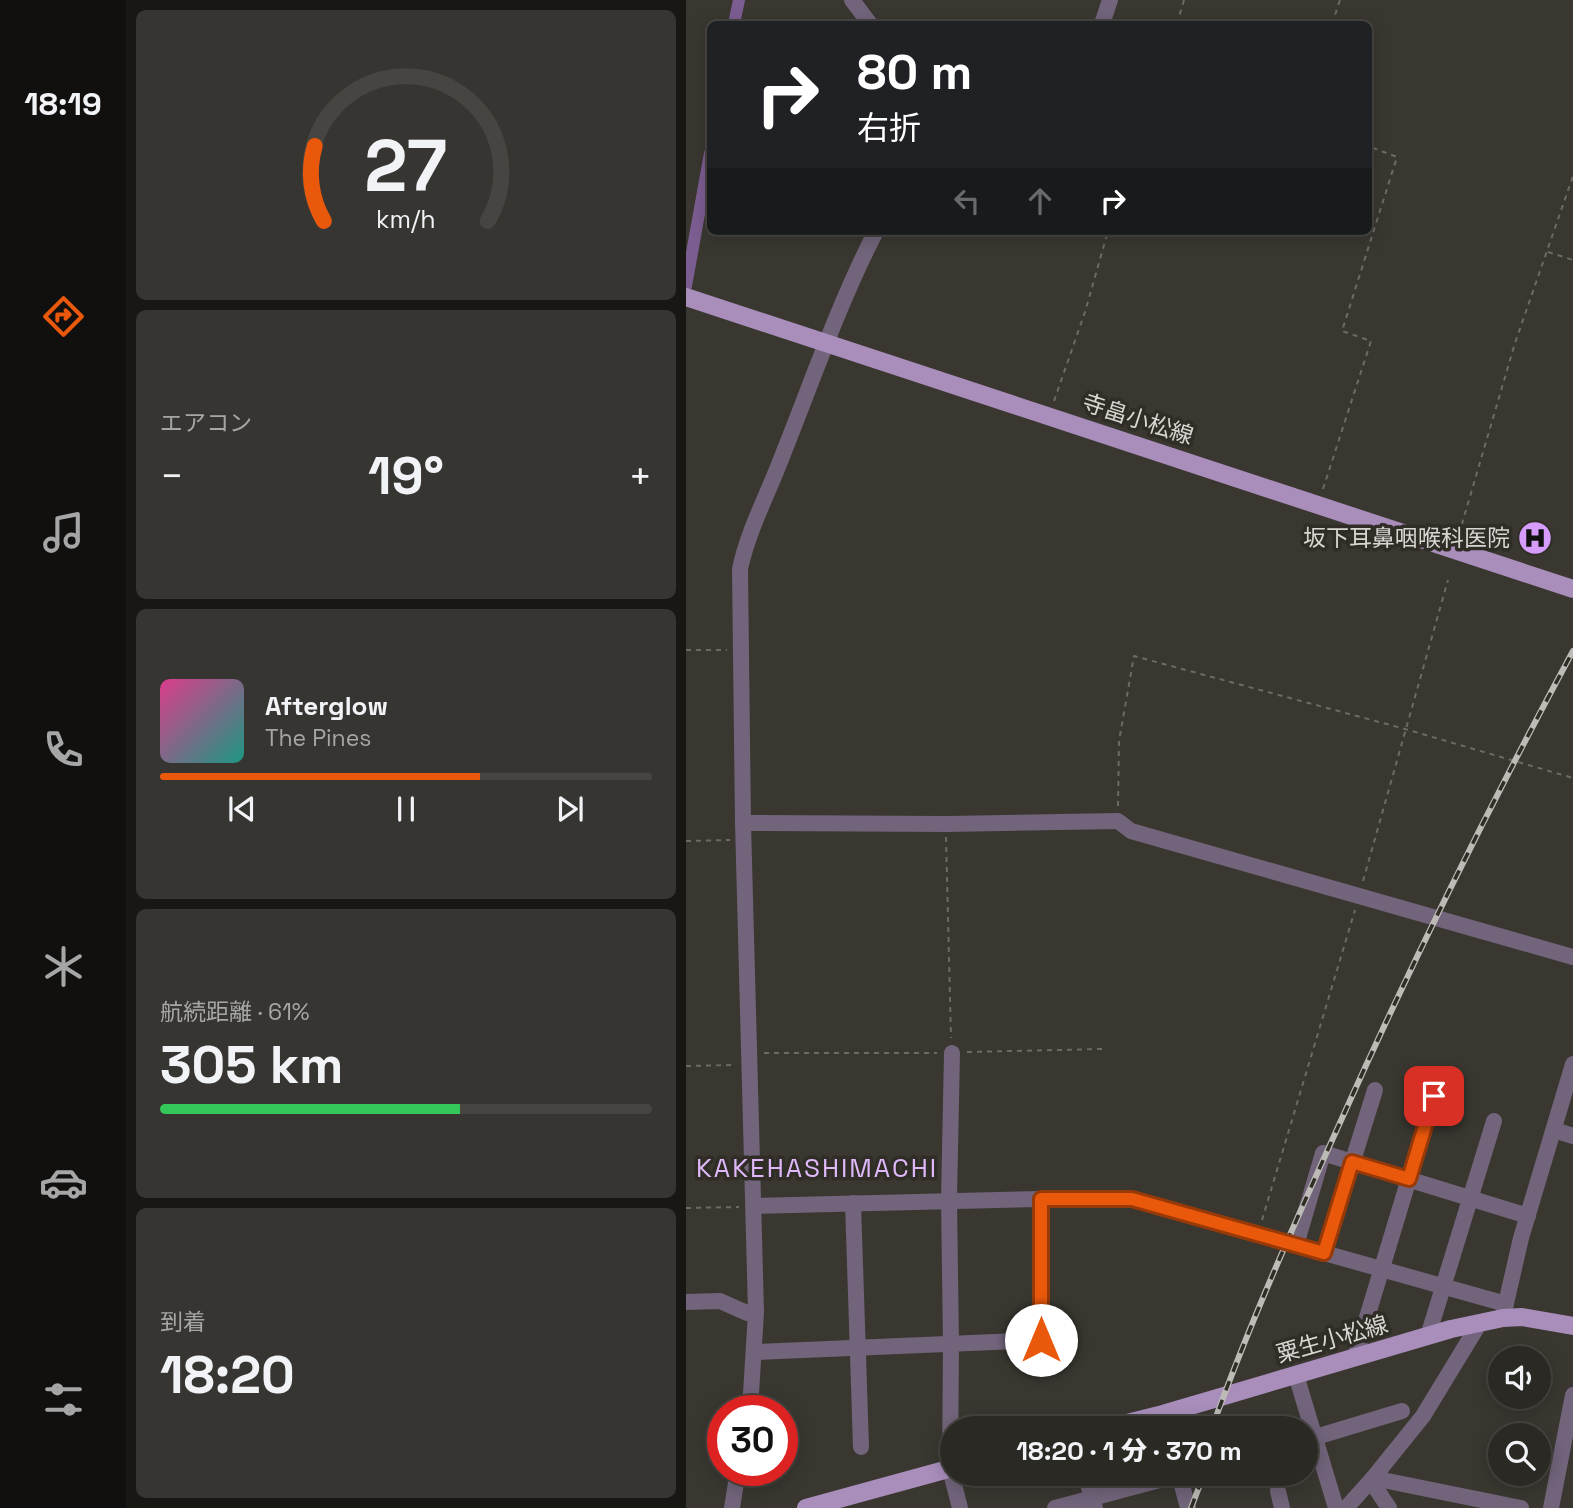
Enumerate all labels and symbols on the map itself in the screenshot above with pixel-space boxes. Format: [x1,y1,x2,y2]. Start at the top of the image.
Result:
street label: 寺畠小松線 [1079,387,1197,451]
hospital icon: 坂下耳鼻咽喉科医院 [1516,519,1554,557]
place label: 坂下耳鼻咽喉科医院 [1303,523,1510,553]
pin [1404,1066,1464,1126]
district label: KAKEHASHIMACHI [696,1151,938,1185]
position arrow [1004,1303,1078,1377]
street label: 粟生小松線 [1273,1309,1391,1369]
speed limit sign: 30 [707,1395,798,1486]

